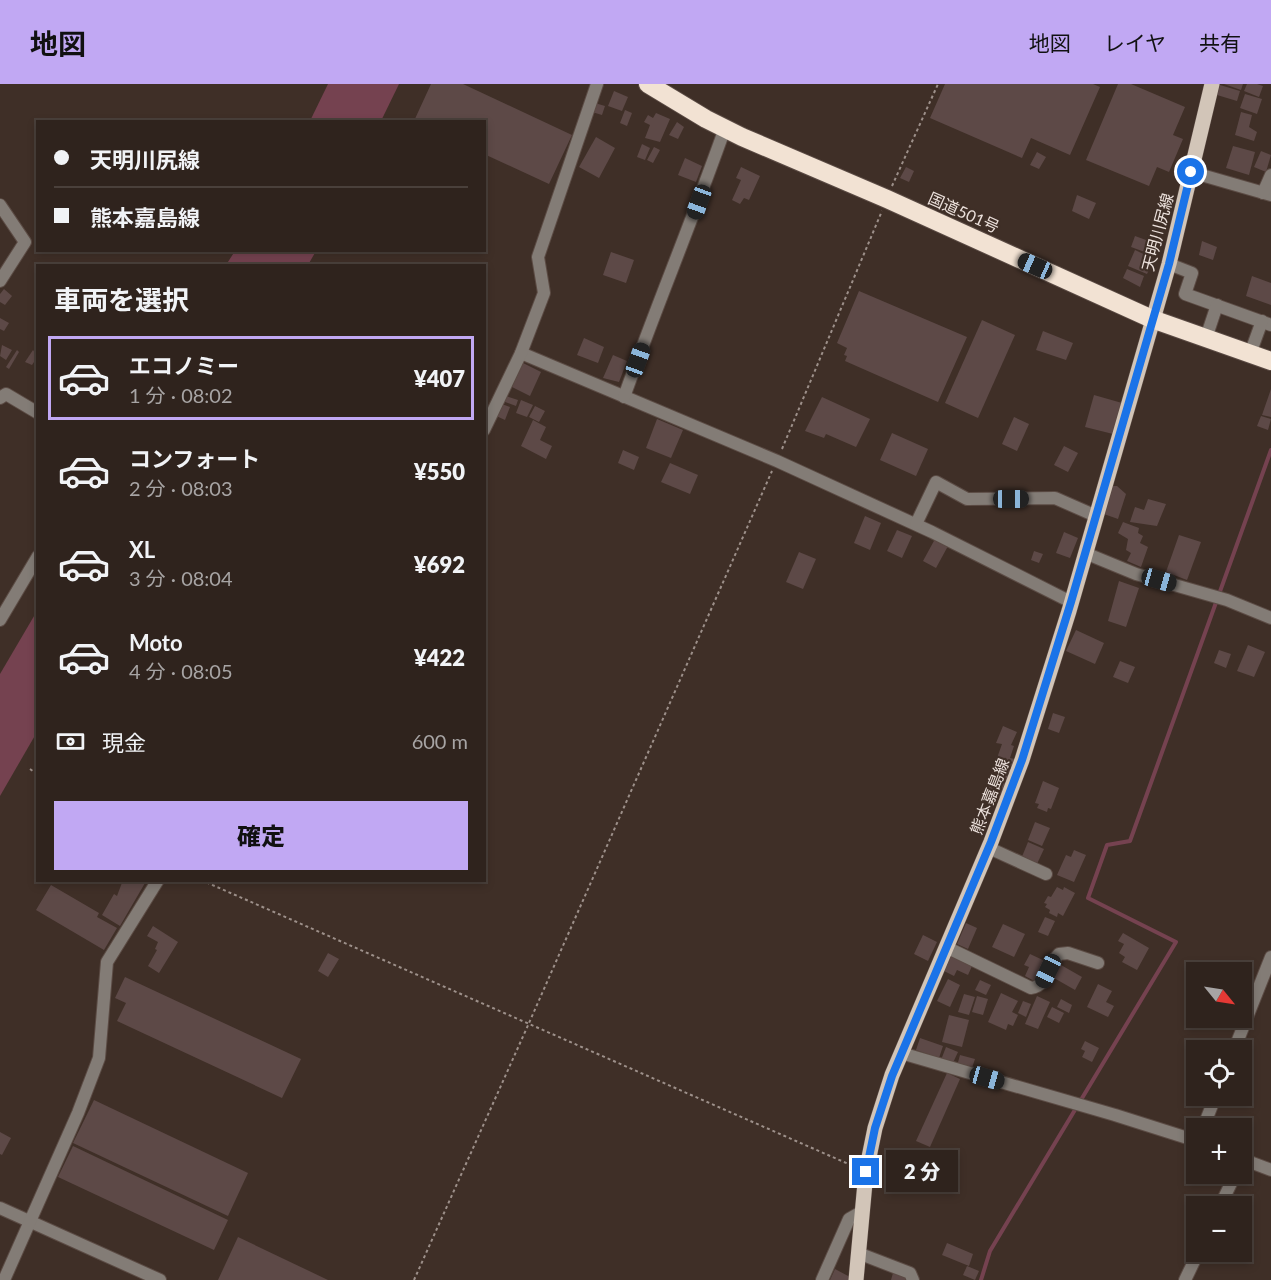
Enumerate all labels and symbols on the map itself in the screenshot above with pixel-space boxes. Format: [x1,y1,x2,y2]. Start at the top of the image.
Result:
route start [1177,158,1204,185]
car [684,182,714,222]
street label: 国道501号 [925,188,1003,236]
street label: 天明川尻線 [1137,191,1177,273]
car [1015,250,1055,282]
car [623,340,653,380]
car [993,490,1029,508]
car [1139,566,1179,594]
street label: 熊本嘉島線 [966,755,1012,837]
car [1032,951,1064,991]
north arrow [1186,962,1252,1028]
car [967,1064,1007,1092]
callout: 2 分 [887,1151,959,1193]
route end [852,1158,879,1185]

